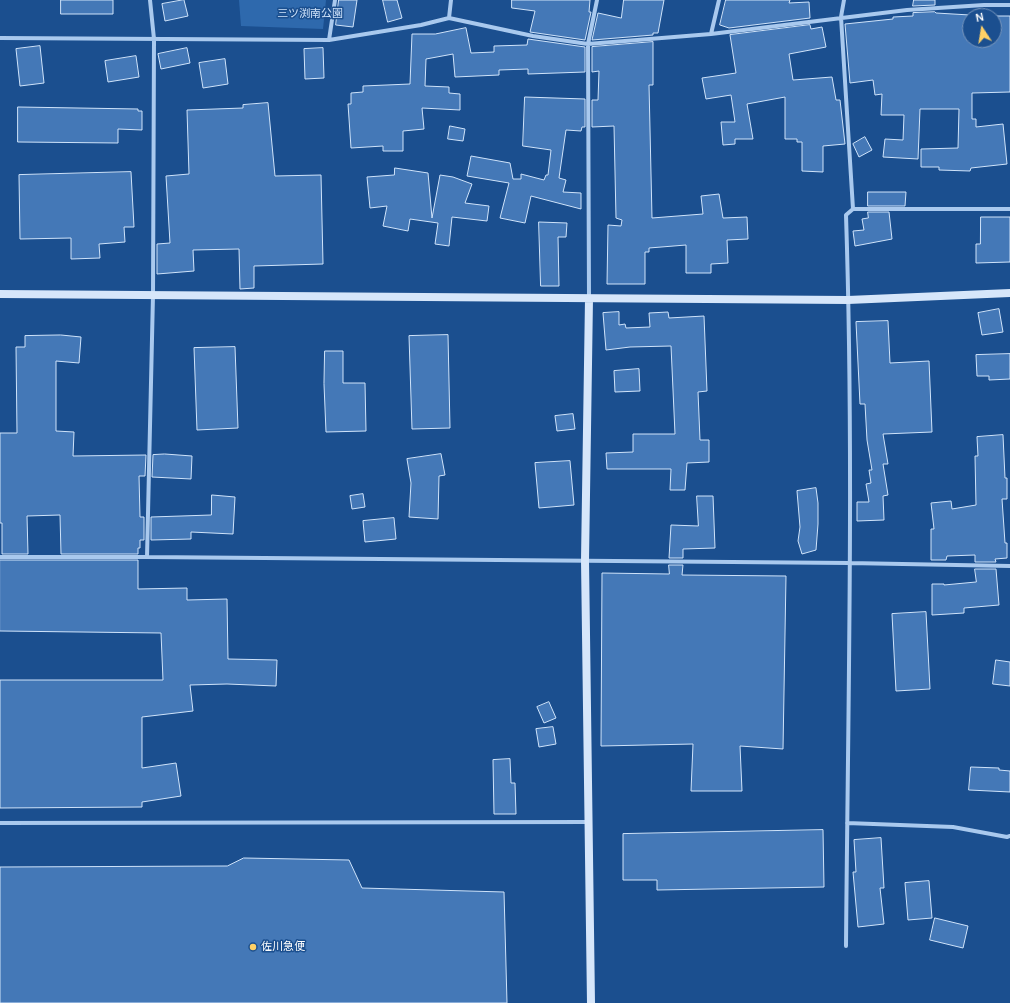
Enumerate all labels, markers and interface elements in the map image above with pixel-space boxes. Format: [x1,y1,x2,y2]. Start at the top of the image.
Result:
park label: 三ツ渕南公園 [277,7,343,21]
north arrow [962,8,1002,48]
text: N [974,9,985,25]
place label: 佐川急便 [261,940,305,954]
marker: 佐川急便 [248,942,258,952]

